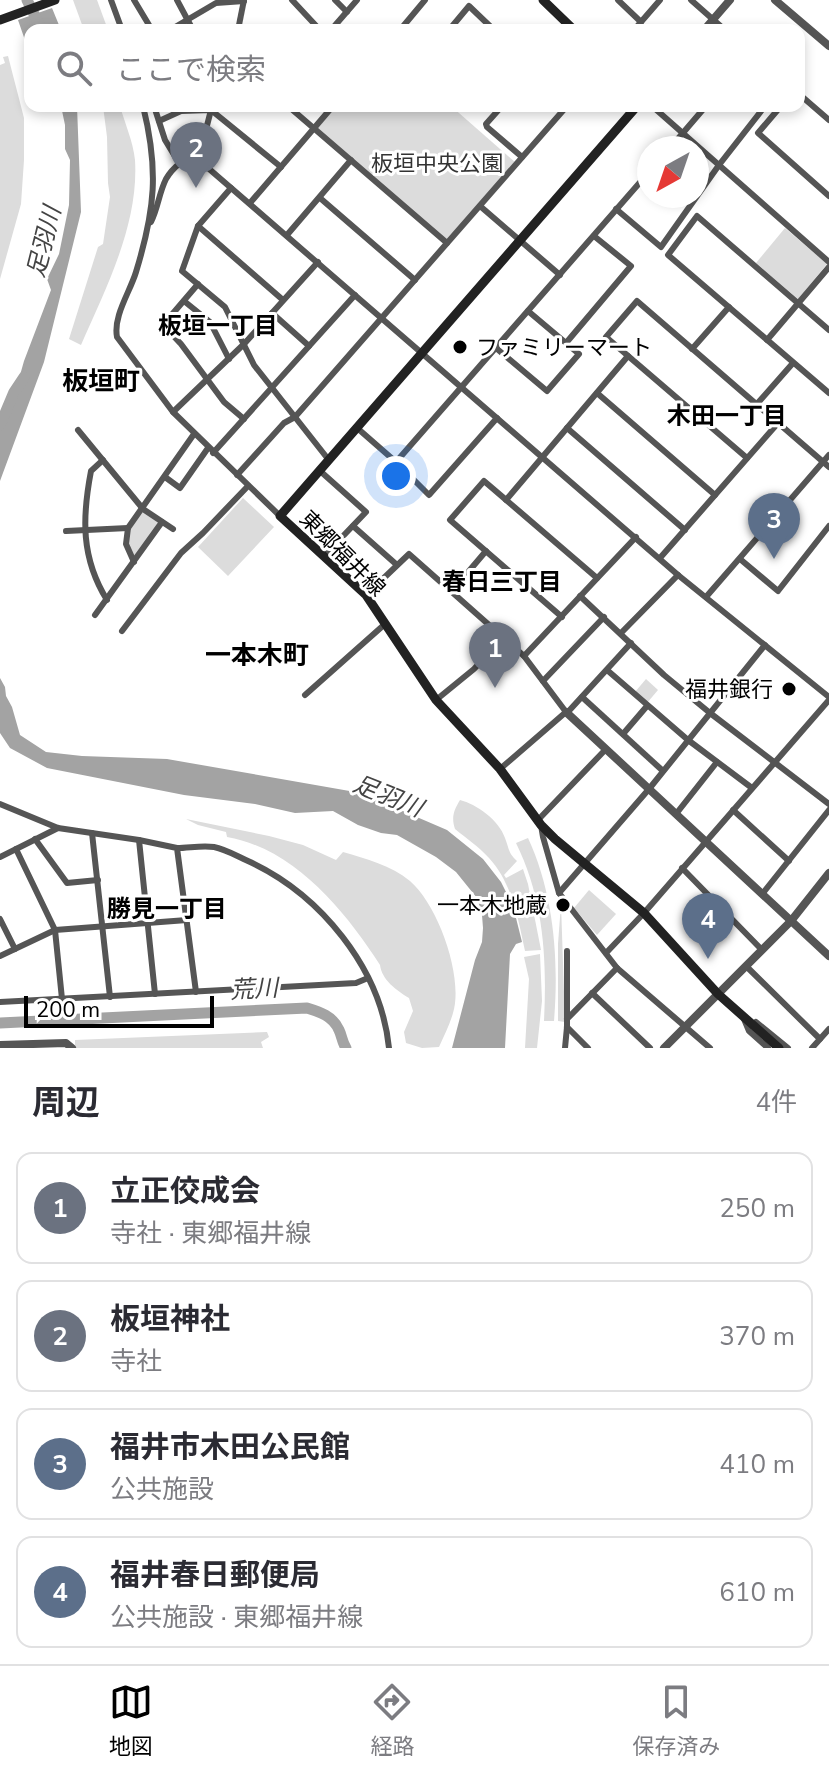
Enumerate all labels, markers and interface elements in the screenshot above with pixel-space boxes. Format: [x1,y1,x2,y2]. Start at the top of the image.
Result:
search box [24,24,805,112]
icon: search [52,46,96,90]
text: ここで検索 [116,50,266,91]
pin: 2 [170,122,222,188]
north arrow [637,136,709,208]
park label: 板垣中央公園 [371,149,503,179]
water label: 足羽川 [20,200,69,281]
district label: 板垣一丁目 [158,310,278,342]
place label: ファミリーマート [476,333,652,363]
marker: ファミリーマート [451,338,469,356]
district label: 板垣町 [62,364,140,399]
district label: 木田一丁目 [667,400,787,432]
your location [376,456,416,496]
pin: 3 [748,493,800,559]
street label: 東郷福井線 [293,504,392,603]
district label: 春日三丁目 [442,566,562,598]
pin: 1 [469,622,521,688]
district label: 一本木町 [205,638,309,673]
place label: 福井銀行 [685,675,773,705]
marker: 福井銀行 [780,680,798,698]
water label: 足羽川 [349,768,430,825]
place label: 一本木地蔵 [437,891,547,921]
district label: 勝見一丁目 [107,893,227,925]
pin: 4 [682,893,734,959]
marker: 一本木地蔵 [554,896,572,914]
water label: 荒川 [229,972,282,1006]
scale bar [24,992,214,1028]
text: 200 m [36,995,100,1025]
text: 周辺 [32,1080,100,1126]
text: 4件 [755,1085,797,1120]
text: 立正佼成会 [110,1171,260,1212]
text: 1 [52,1191,68,1226]
text: 250 m [719,1191,795,1226]
text: 寺社 · 東郷福井線 [110,1216,311,1251]
text: 板垣神社 [110,1299,230,1340]
text: 2 [52,1319,68,1354]
text: 370 m [719,1319,795,1354]
text: 寺社 [110,1344,162,1379]
text: 福井市木田公民館 [110,1427,350,1468]
text: 3 [52,1447,68,1482]
text: 410 m [719,1447,795,1482]
text: 公共施設 [110,1472,214,1507]
text: 福井春日郵便局 [110,1555,320,1596]
text: 4 [52,1575,68,1610]
text: 610 m [719,1575,795,1610]
text: 公共施設 · 東郷福井線 [110,1600,363,1635]
tab: 地図 [109,1680,153,1762]
tab: 経路 [370,1680,414,1762]
tab: 保存済み [632,1680,720,1762]

